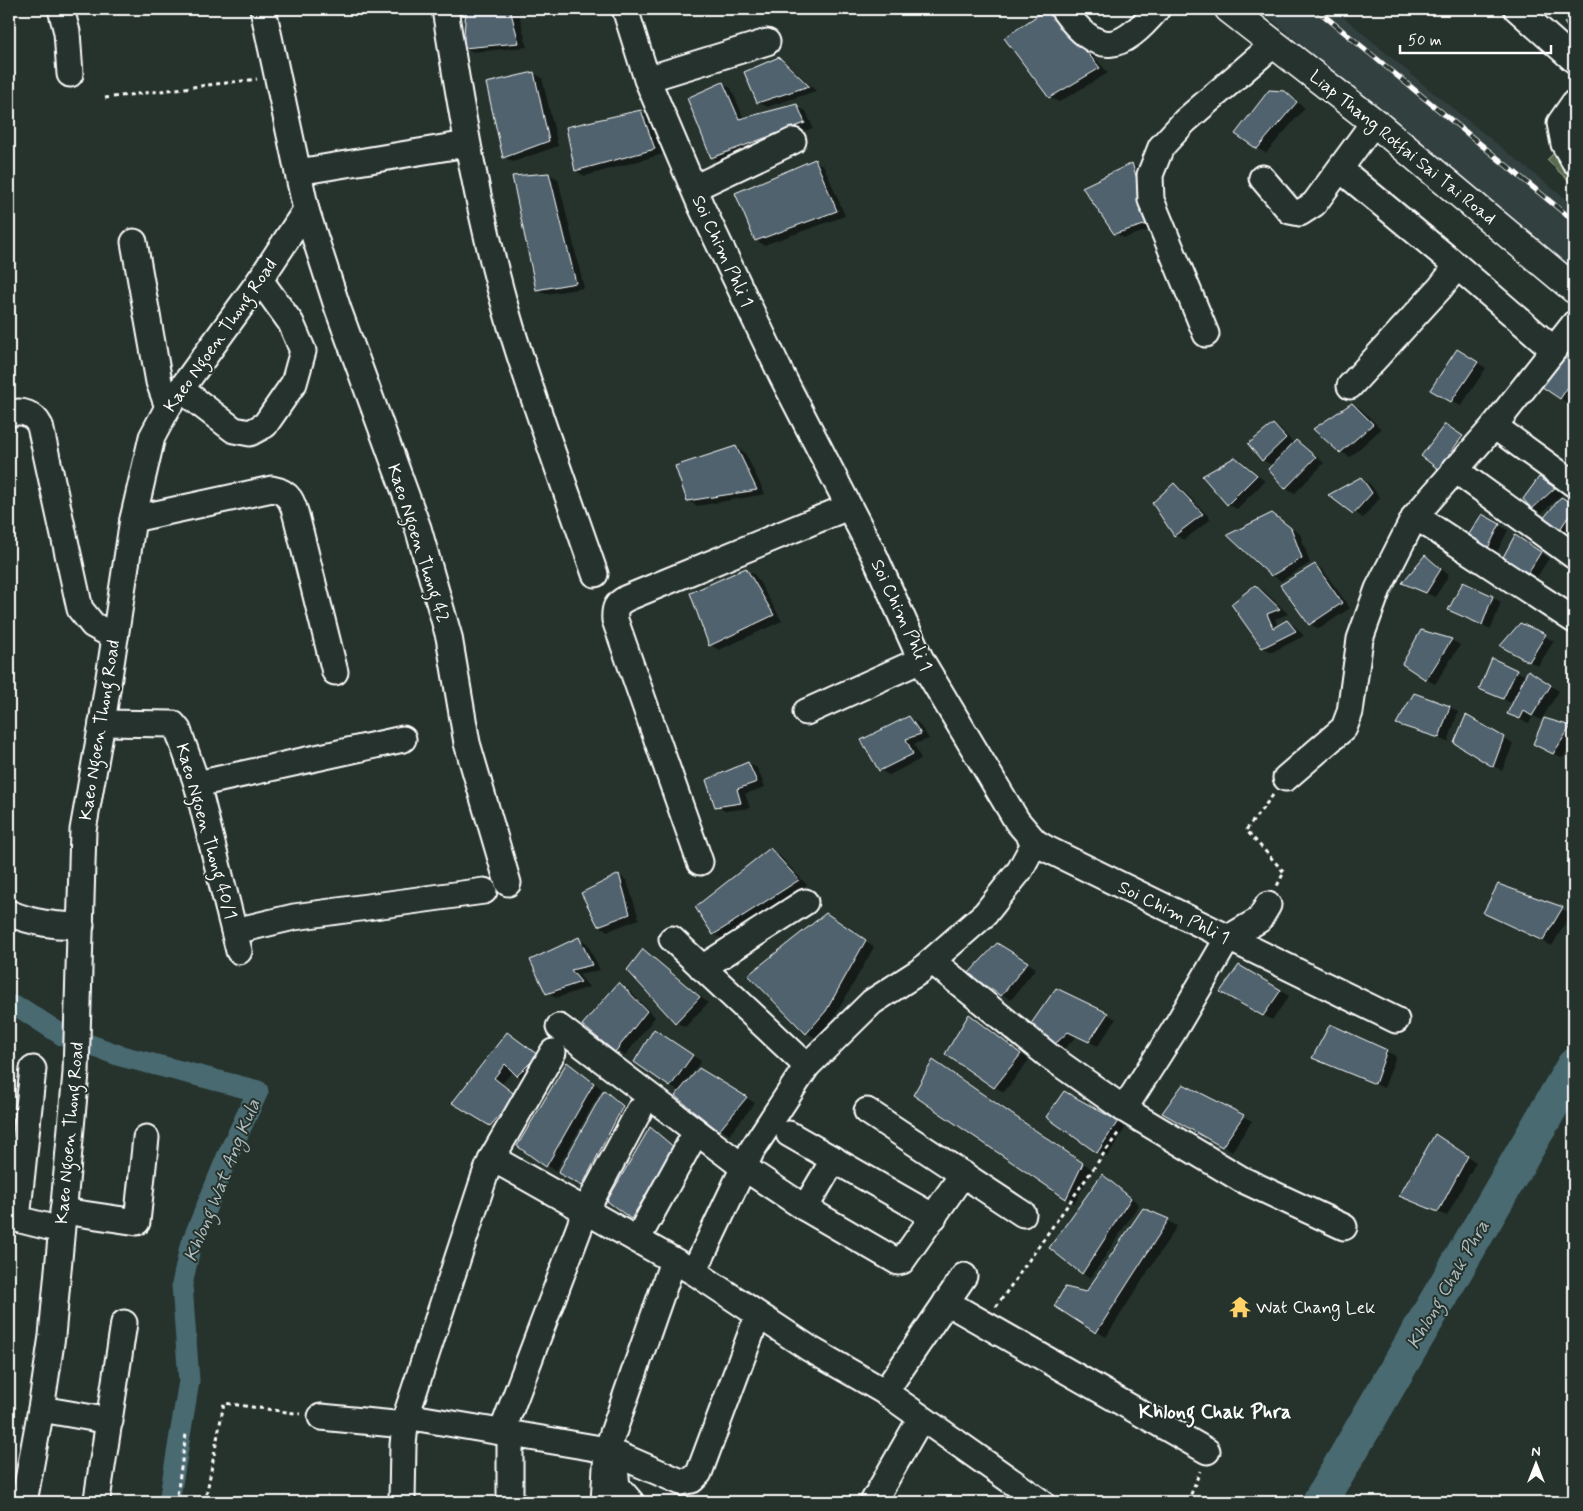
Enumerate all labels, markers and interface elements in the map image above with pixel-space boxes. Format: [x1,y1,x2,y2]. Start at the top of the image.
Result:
scale bar [1400,22,1552,54]
text: 50 m [1408,31,1442,51]
street label: Liap Thang Rotfai Sai Tai Road [1303,65,1501,231]
street label: Soi Chim Phli 1 [686,192,759,311]
street label: Kaeo Ngoen Thong Road [159,254,285,418]
street label: Kaeo Ngoen Thong 42 [379,461,455,626]
street label: Soi Chim Phli 1 [865,556,938,675]
street label: Kaeo Ngoen Thong Road [74,638,128,822]
street label: Kaeo Ngoen Thong 40/1 [167,740,243,923]
street label: Soi Chim Phli 1 [1114,876,1233,950]
street label: Kaeo Ngoen Thong Road [50,1041,92,1225]
water label: Khlong Wat Ang Kula [178,1095,269,1266]
water label: Khlong Chak Phra [1401,1216,1497,1355]
temple icon: Wat Chang Lek [1227,1294,1253,1320]
place label: Wat Chang Lek [1256,1296,1376,1321]
district label: Khlong Chak Phra [1139,1399,1291,1428]
north arrow [1510,1438,1560,1488]
text: N [1531,1443,1541,1461]

